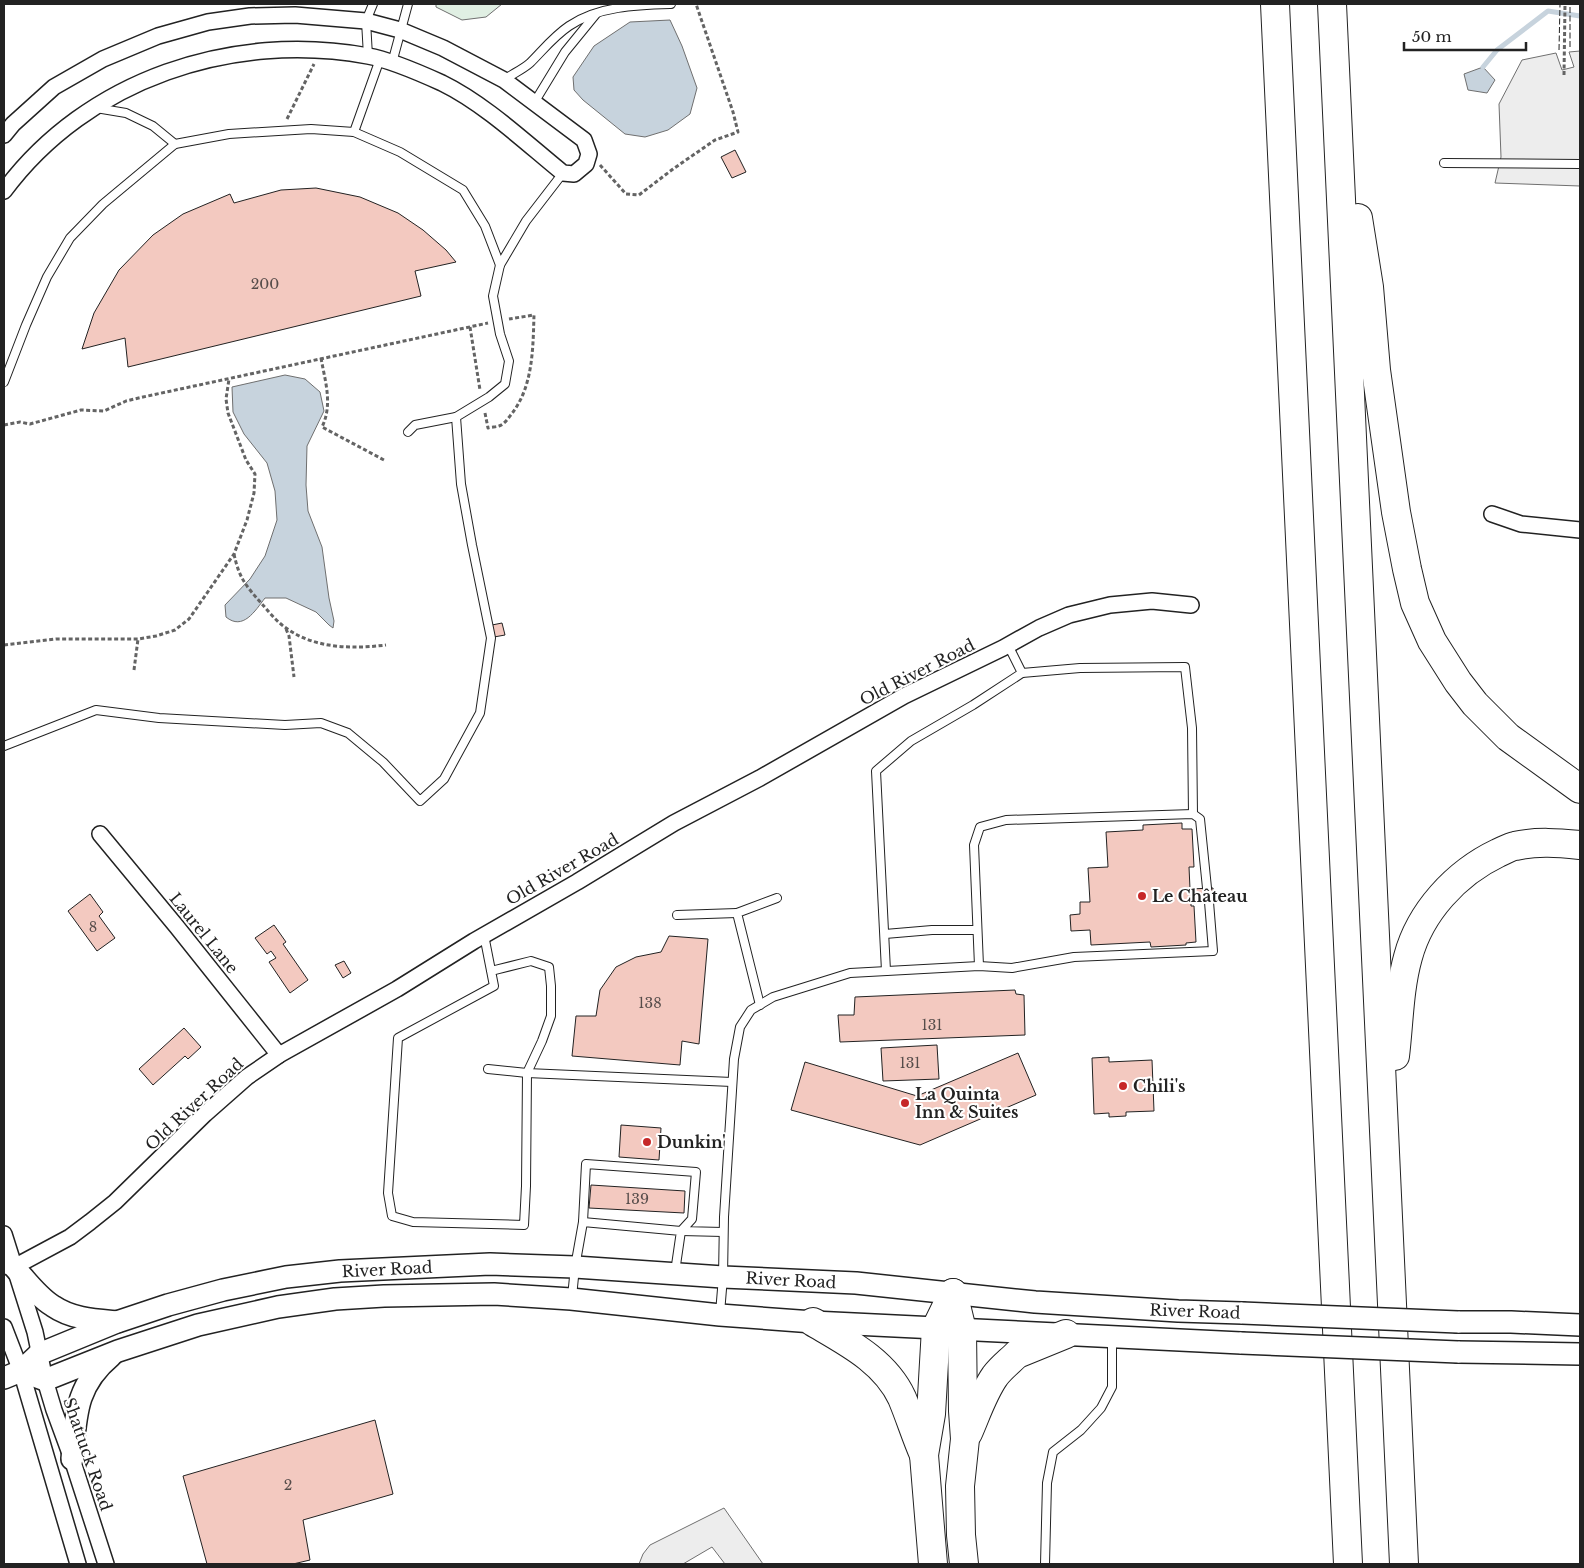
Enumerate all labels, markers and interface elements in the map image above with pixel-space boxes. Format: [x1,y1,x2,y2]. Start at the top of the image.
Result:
scale bar [1404,20,1526,52]
text: 50 m [1412,27,1452,46]
house number: 200 [251,275,279,293]
street label: Old River Road [856,634,978,710]
street label: Old River Road [502,829,622,909]
place label: Le Château [1152,886,1248,906]
street label: Laurel Lane [165,888,243,978]
marker: Le Château [1136,890,1148,902]
house number: 8 [89,918,97,936]
house number: 138 [638,994,662,1012]
house number: 131 [921,1016,943,1034]
street label: Old River Road [141,1053,247,1154]
house number: 131 [899,1054,921,1072]
place label: Chili's [1133,1076,1185,1096]
marker: Chili's [1117,1080,1129,1092]
place label: La Quinta Inn & Suites [915,1084,1018,1122]
marker: La Quinta Inn & Suites [899,1097,911,1109]
place label: Dunkin' [657,1132,726,1152]
marker: Dunkin' [641,1136,653,1148]
house number: 139 [625,1190,649,1208]
street label: River Road [341,1257,433,1281]
street label: River Road [745,1268,837,1292]
street label: River Road [1149,1299,1241,1323]
street label: Shattuck Road [59,1395,117,1513]
house number: 2 [284,1476,292,1494]

